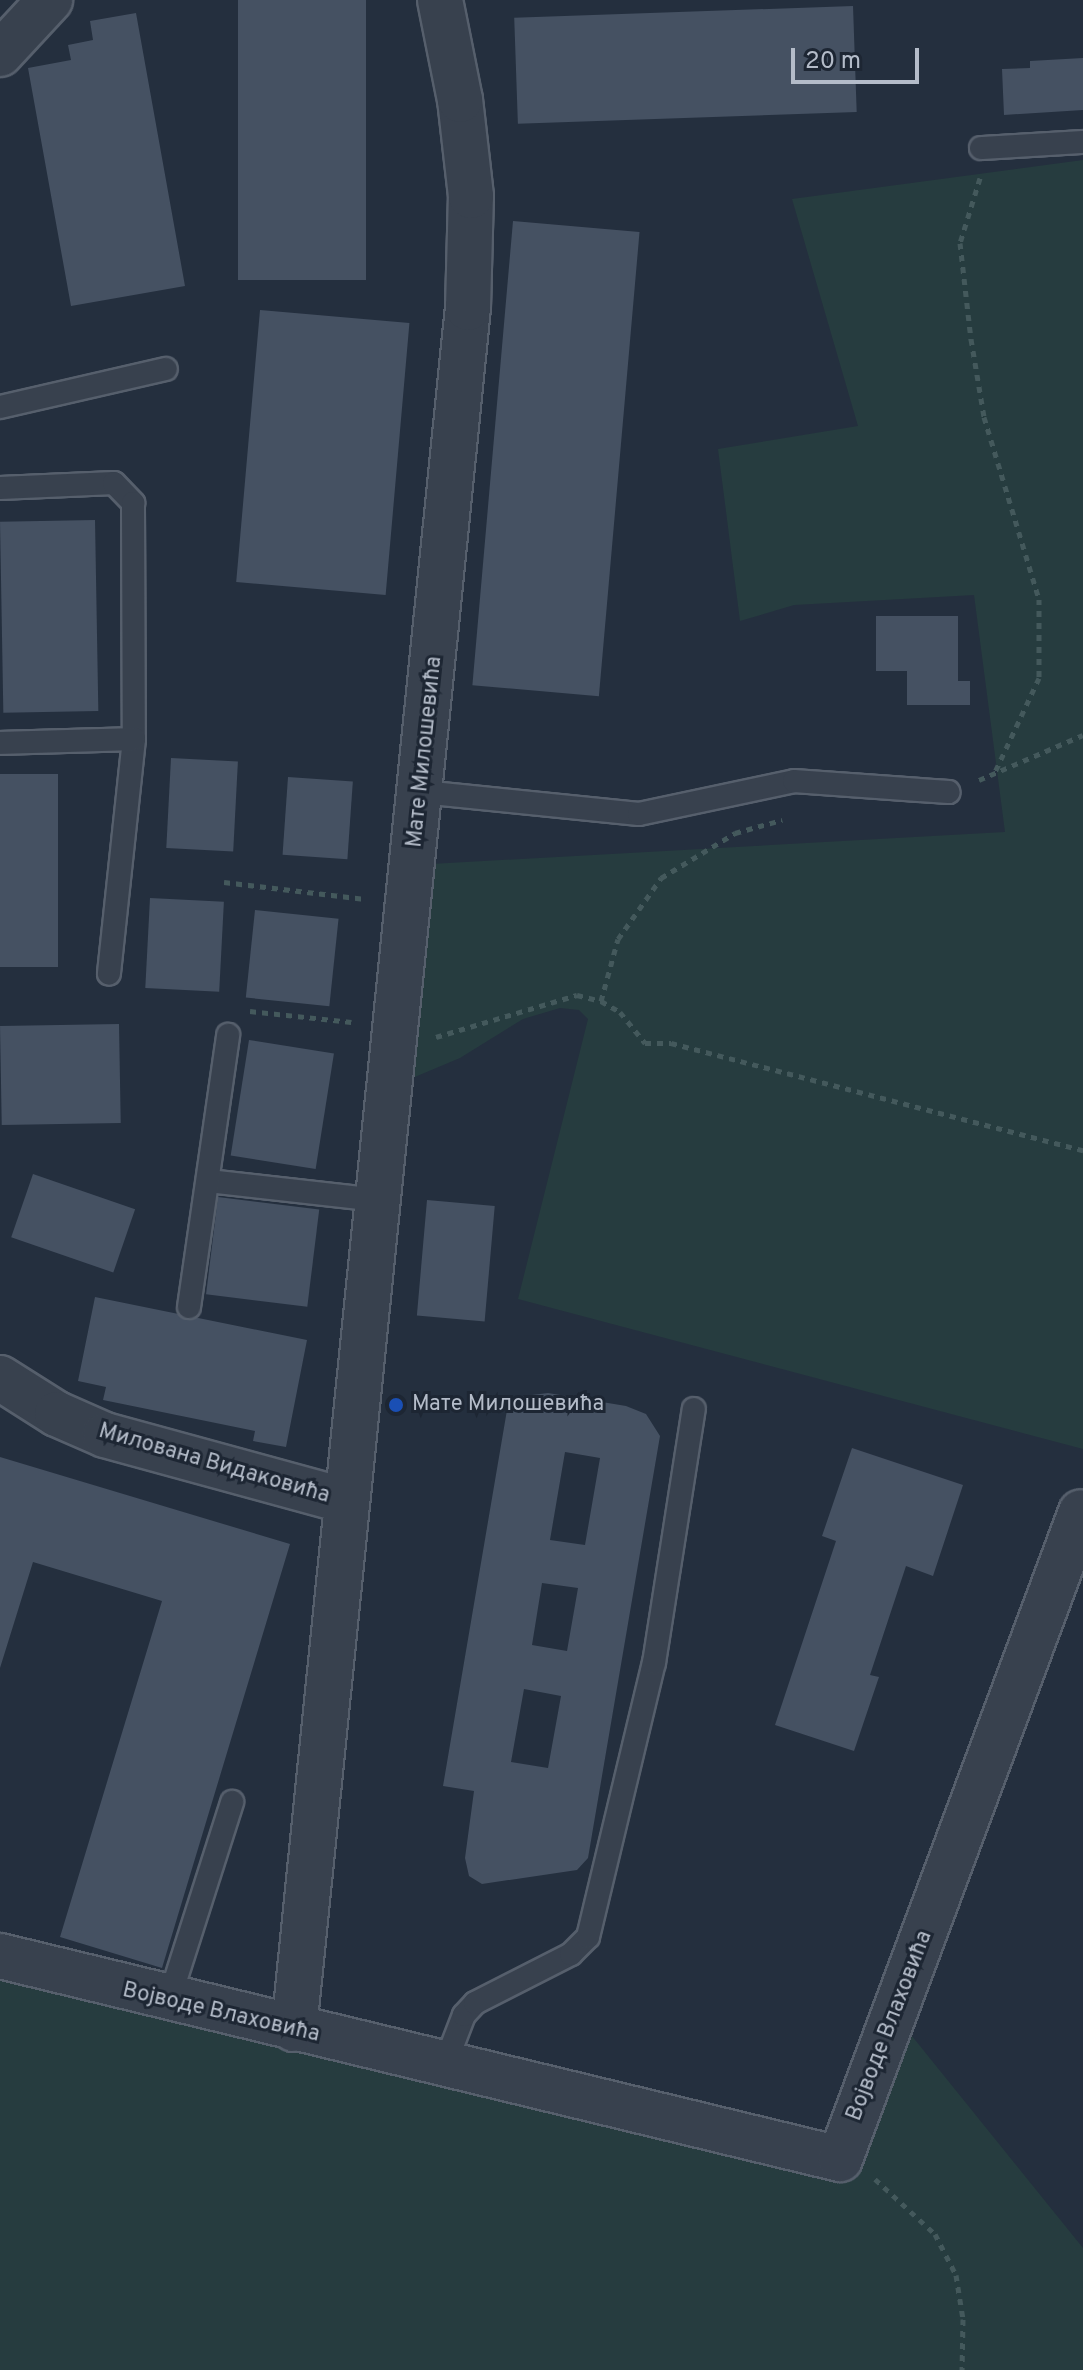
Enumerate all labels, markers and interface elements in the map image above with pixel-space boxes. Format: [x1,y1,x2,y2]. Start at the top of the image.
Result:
scale bar [795,32,923,82]
text: 20 m [805,47,861,77]
street label: Мате Милошевића [402,655,448,849]
place label: Мате Милошевића [412,1392,604,1418]
marker: Мате Милошевића [387,1396,405,1414]
street label: Милована Видаковића [95,1418,333,1510]
street label: Војводе Влаховића [842,1927,938,2125]
street label: Војводе Влаховића [120,1977,322,2049]

